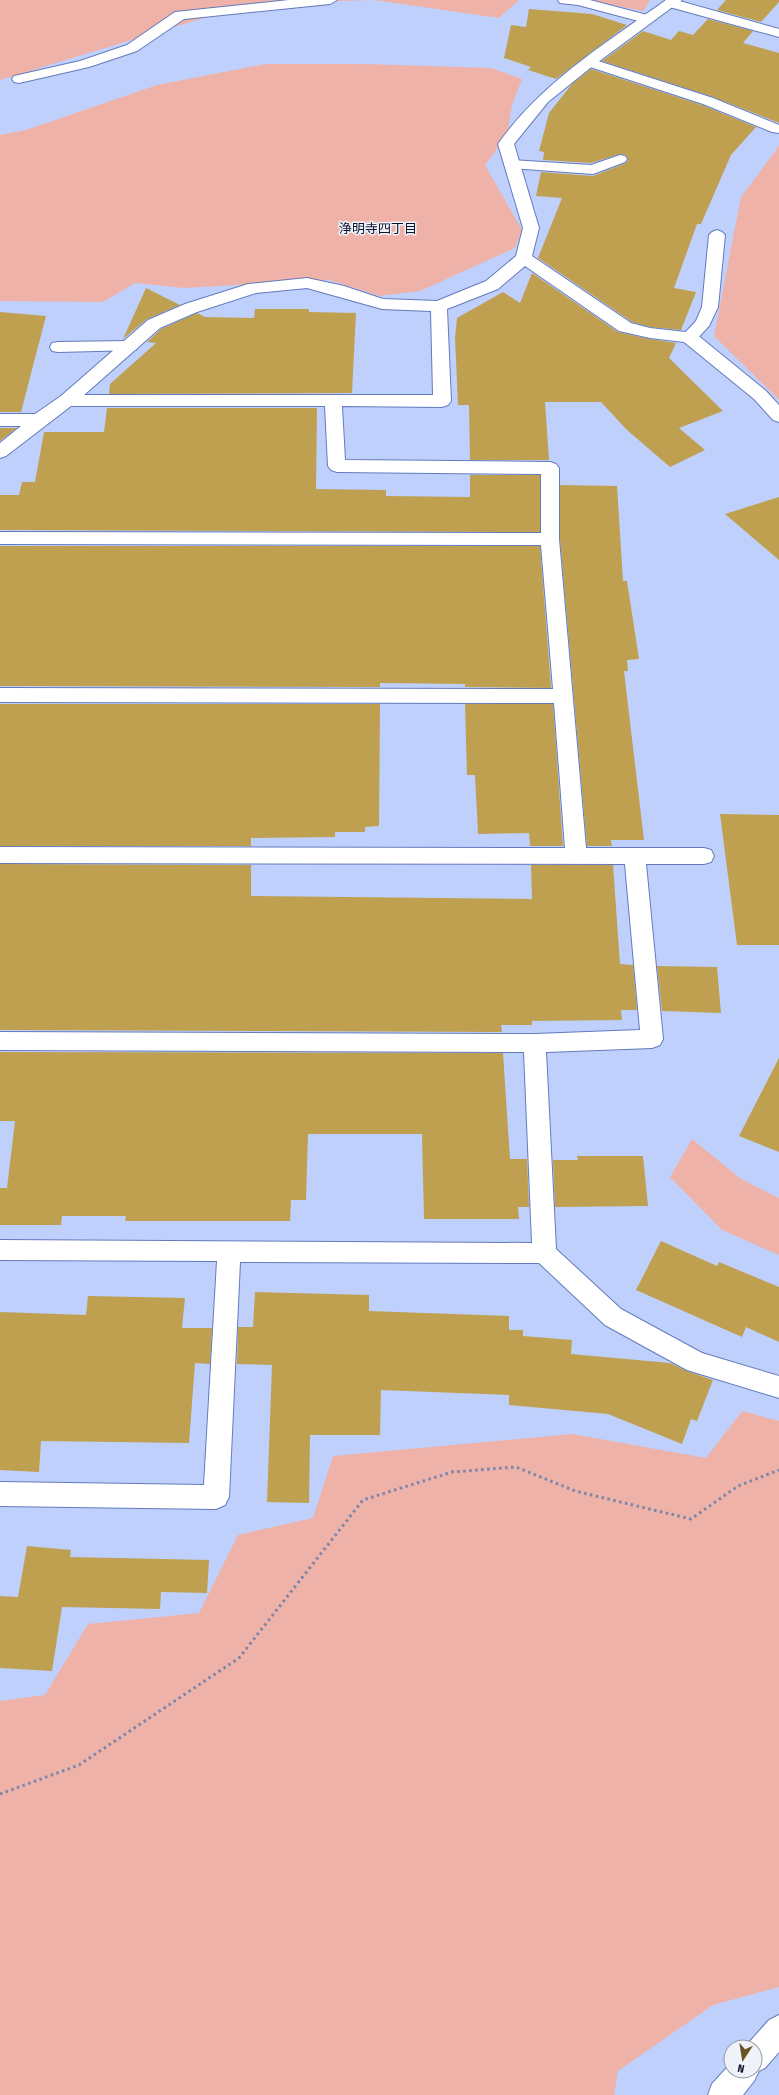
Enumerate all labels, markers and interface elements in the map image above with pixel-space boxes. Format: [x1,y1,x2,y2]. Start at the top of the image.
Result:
district label: 浄明寺四丁目 [339,221,417,236]
north arrow [723,2039,763,2079]
text: N [736,2061,746,2075]

